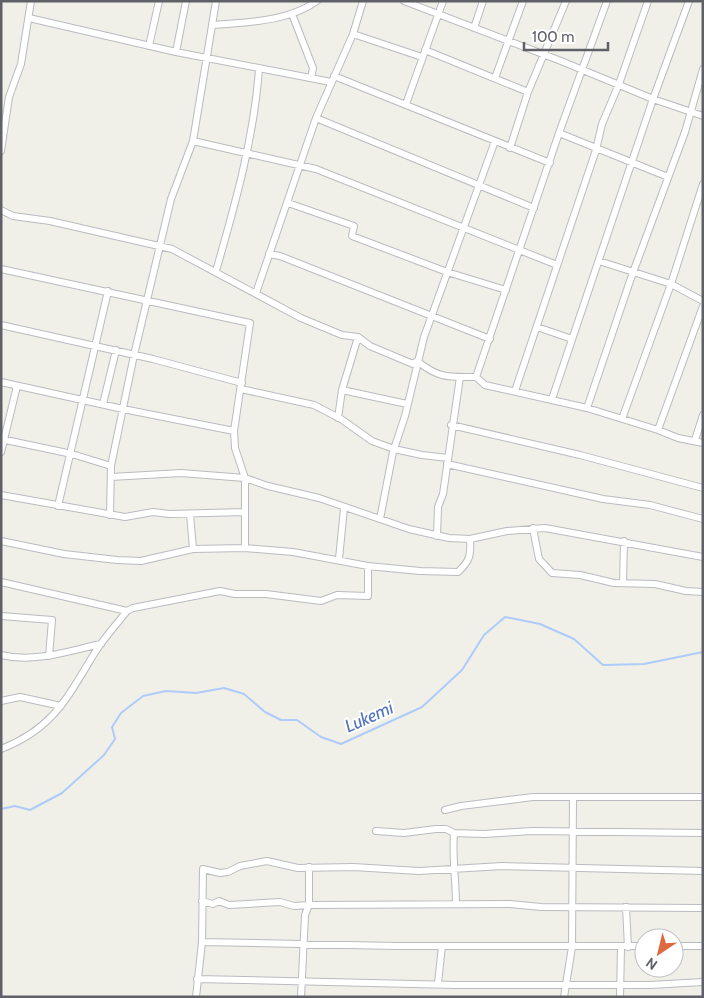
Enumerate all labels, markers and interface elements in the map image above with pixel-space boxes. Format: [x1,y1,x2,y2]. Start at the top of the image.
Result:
scale bar [524,20,608,52]
text: 100 m [532,28,574,46]
water label: Lukemi [341,696,398,737]
north arrow [634,928,684,978]
text: N [642,953,661,974]

